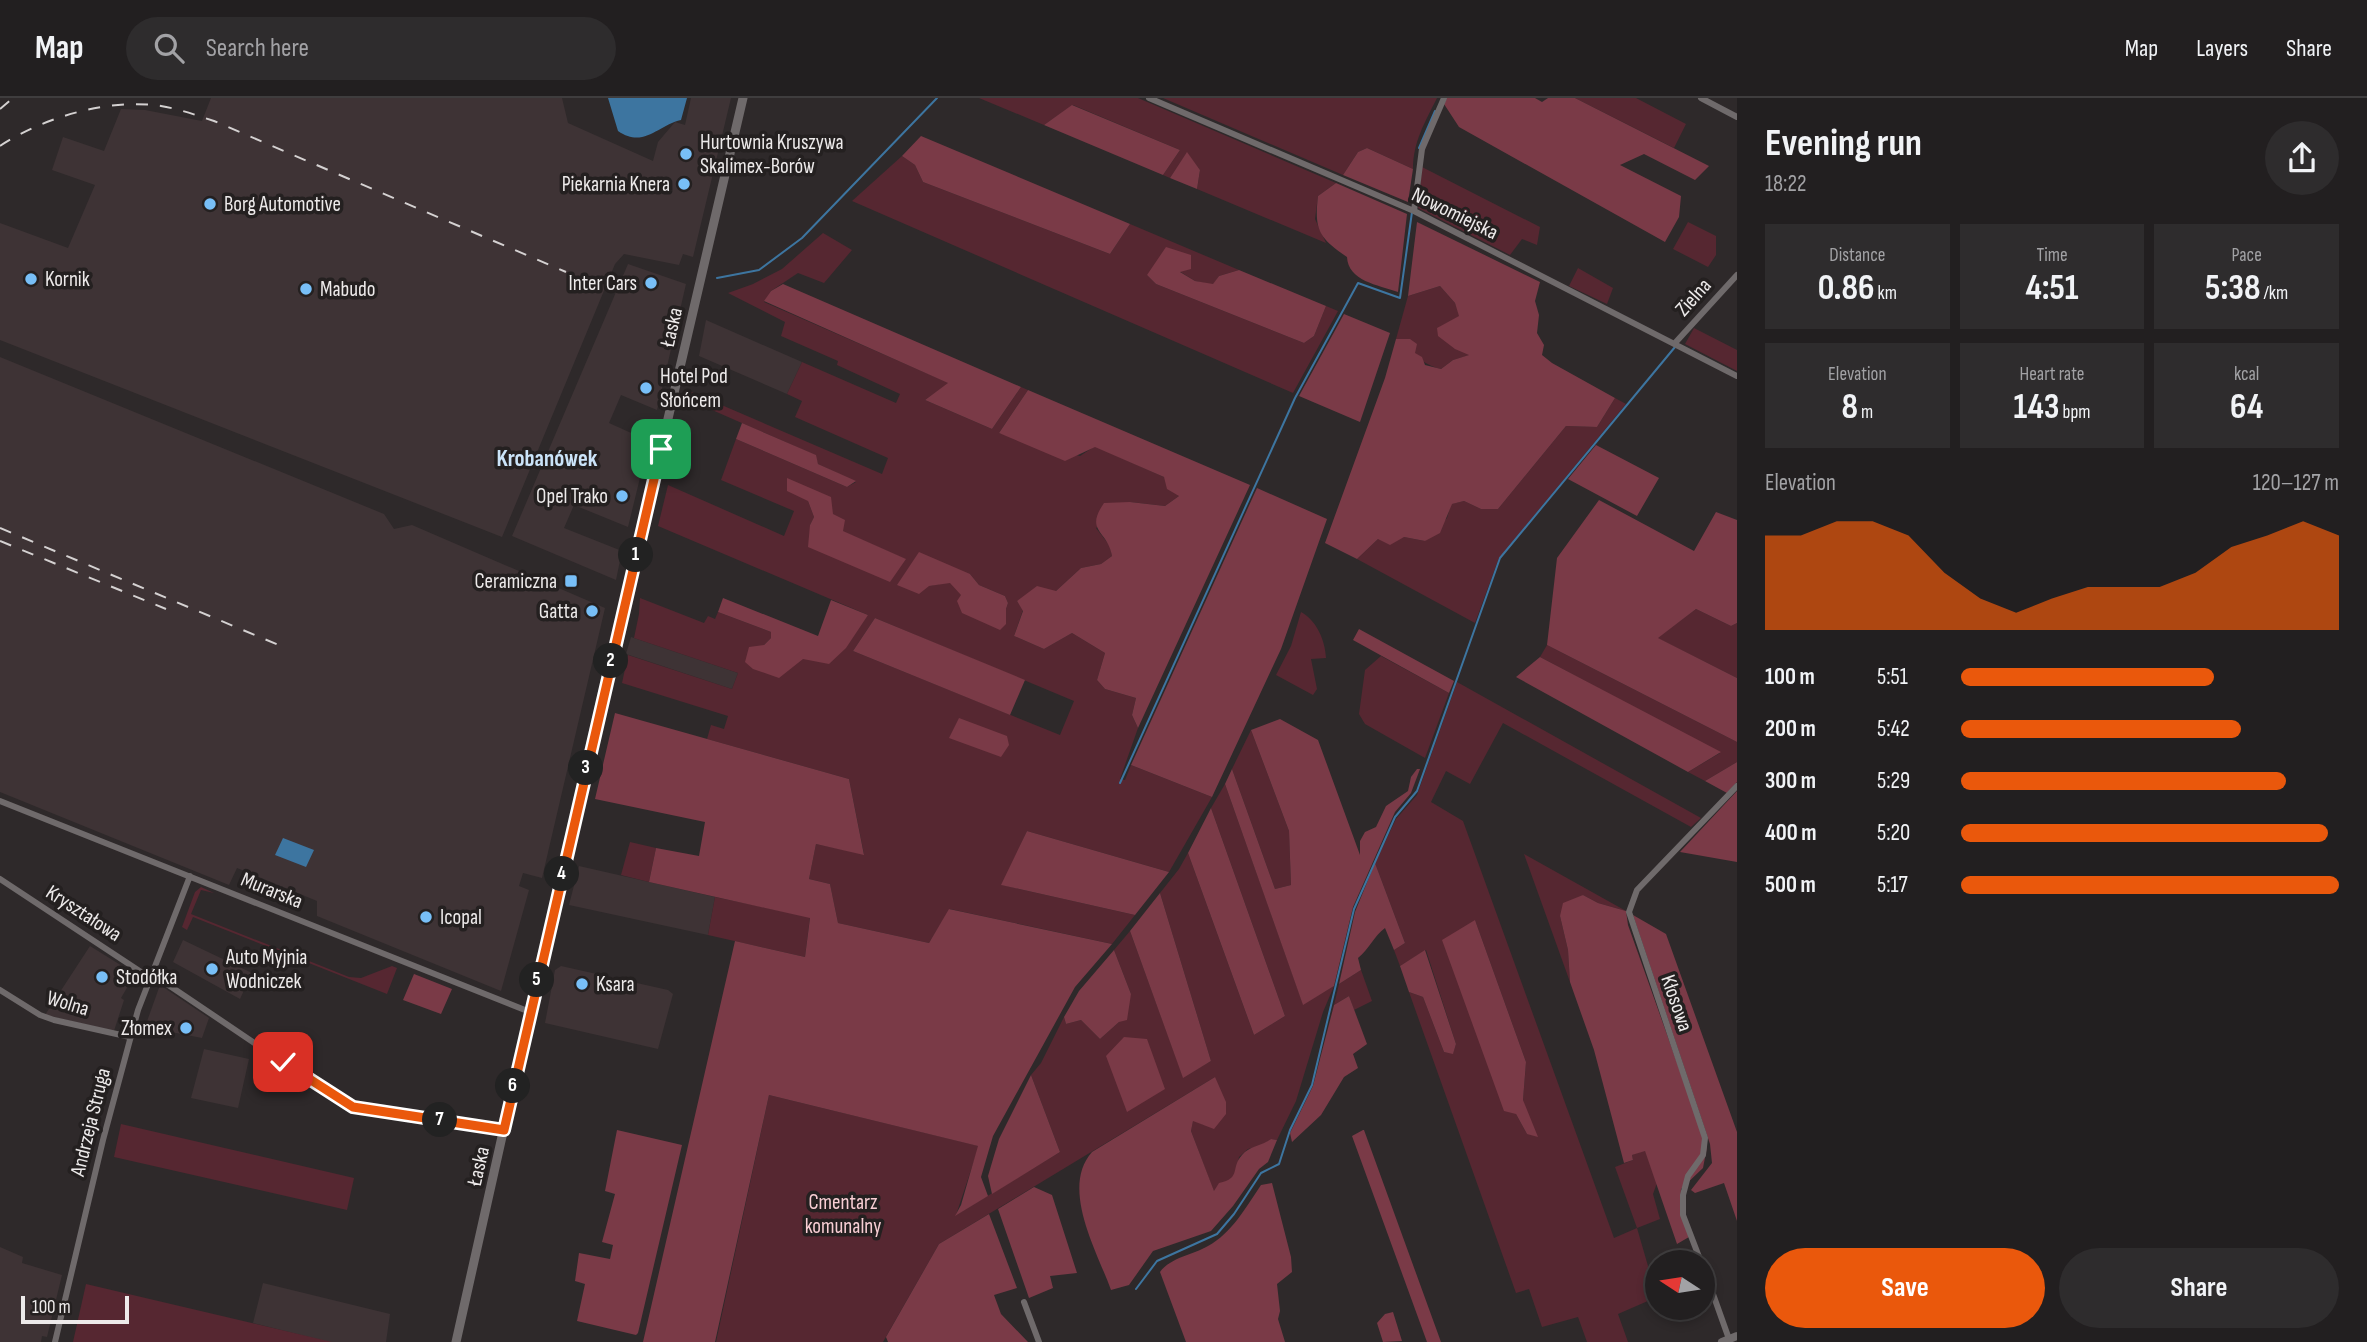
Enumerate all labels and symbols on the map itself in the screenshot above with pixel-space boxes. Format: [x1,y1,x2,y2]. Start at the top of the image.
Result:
place label: Hurtownia Kruszywa Skalimex-Borów [700,130,844,179]
marker: Hurtownia Kruszywa Skalimex-Borów [678,146,694,162]
place label: Piekarnia Knera [562,172,670,197]
marker: Piekarnia Knera [676,176,692,192]
street label: Nowomiejska [1408,182,1502,245]
place label: Borg Automotive [224,192,341,217]
marker: Borg Automotive [202,196,218,212]
place label: Kornik [45,267,90,292]
marker: Kornik [23,271,39,287]
place label: Inter Cars [568,271,637,296]
street label: Zielna [1670,273,1717,321]
marker: Inter Cars [643,275,659,291]
place label: Mabudo [320,277,376,302]
marker: Mabudo [298,281,314,297]
street label: Łaska [655,305,688,350]
place label: Hotel Pod Słońcem [660,364,728,413]
marker: Hotel Pod Słońcem [638,380,654,396]
pin [631,419,691,479]
district label: Krobanówek [497,445,598,473]
place label: Opel Trako [536,484,608,509]
marker: Opel Trako [614,488,630,504]
pin: 1 [618,538,654,573]
place label: Ceramiczna [475,569,557,594]
marker: Ceramiczna [563,573,579,589]
place label: Gatta [539,599,578,624]
marker: Gatta [584,603,600,619]
pin: 2 [594,644,628,678]
pin: 3 [568,750,604,786]
pin: 4 [544,856,580,892]
street label: Murarska [237,867,306,914]
street label: Kryształowa [41,880,126,947]
place label: Icopal [440,905,482,930]
marker: Icopal [418,909,434,925]
place label: Auto Myjnia Wodniczek [225,945,307,994]
marker: Auto Myjnia Wodniczek [204,961,220,977]
pin: 5 [520,962,554,998]
place label: Stodółka [116,965,177,990]
marker: Stodółka [94,969,110,985]
place label: Ksara [596,972,635,997]
street label: Kłosowa [1655,972,1698,1035]
marker: Ksara [574,976,590,992]
street label: Wolna [44,985,92,1022]
place label: Złomex [121,1016,172,1041]
marker: Złomex [178,1020,194,1036]
pin [253,1032,313,1092]
street label: Andrzeja Struga [65,1066,116,1180]
pin: 6 [496,1068,530,1104]
pin: 7 [422,1102,458,1138]
street label: Łaska [462,1144,495,1189]
park label: Cmentarz komunalny [805,1190,881,1239]
north arrow [1645,1250,1715,1320]
scale bar [21,1293,130,1325]

